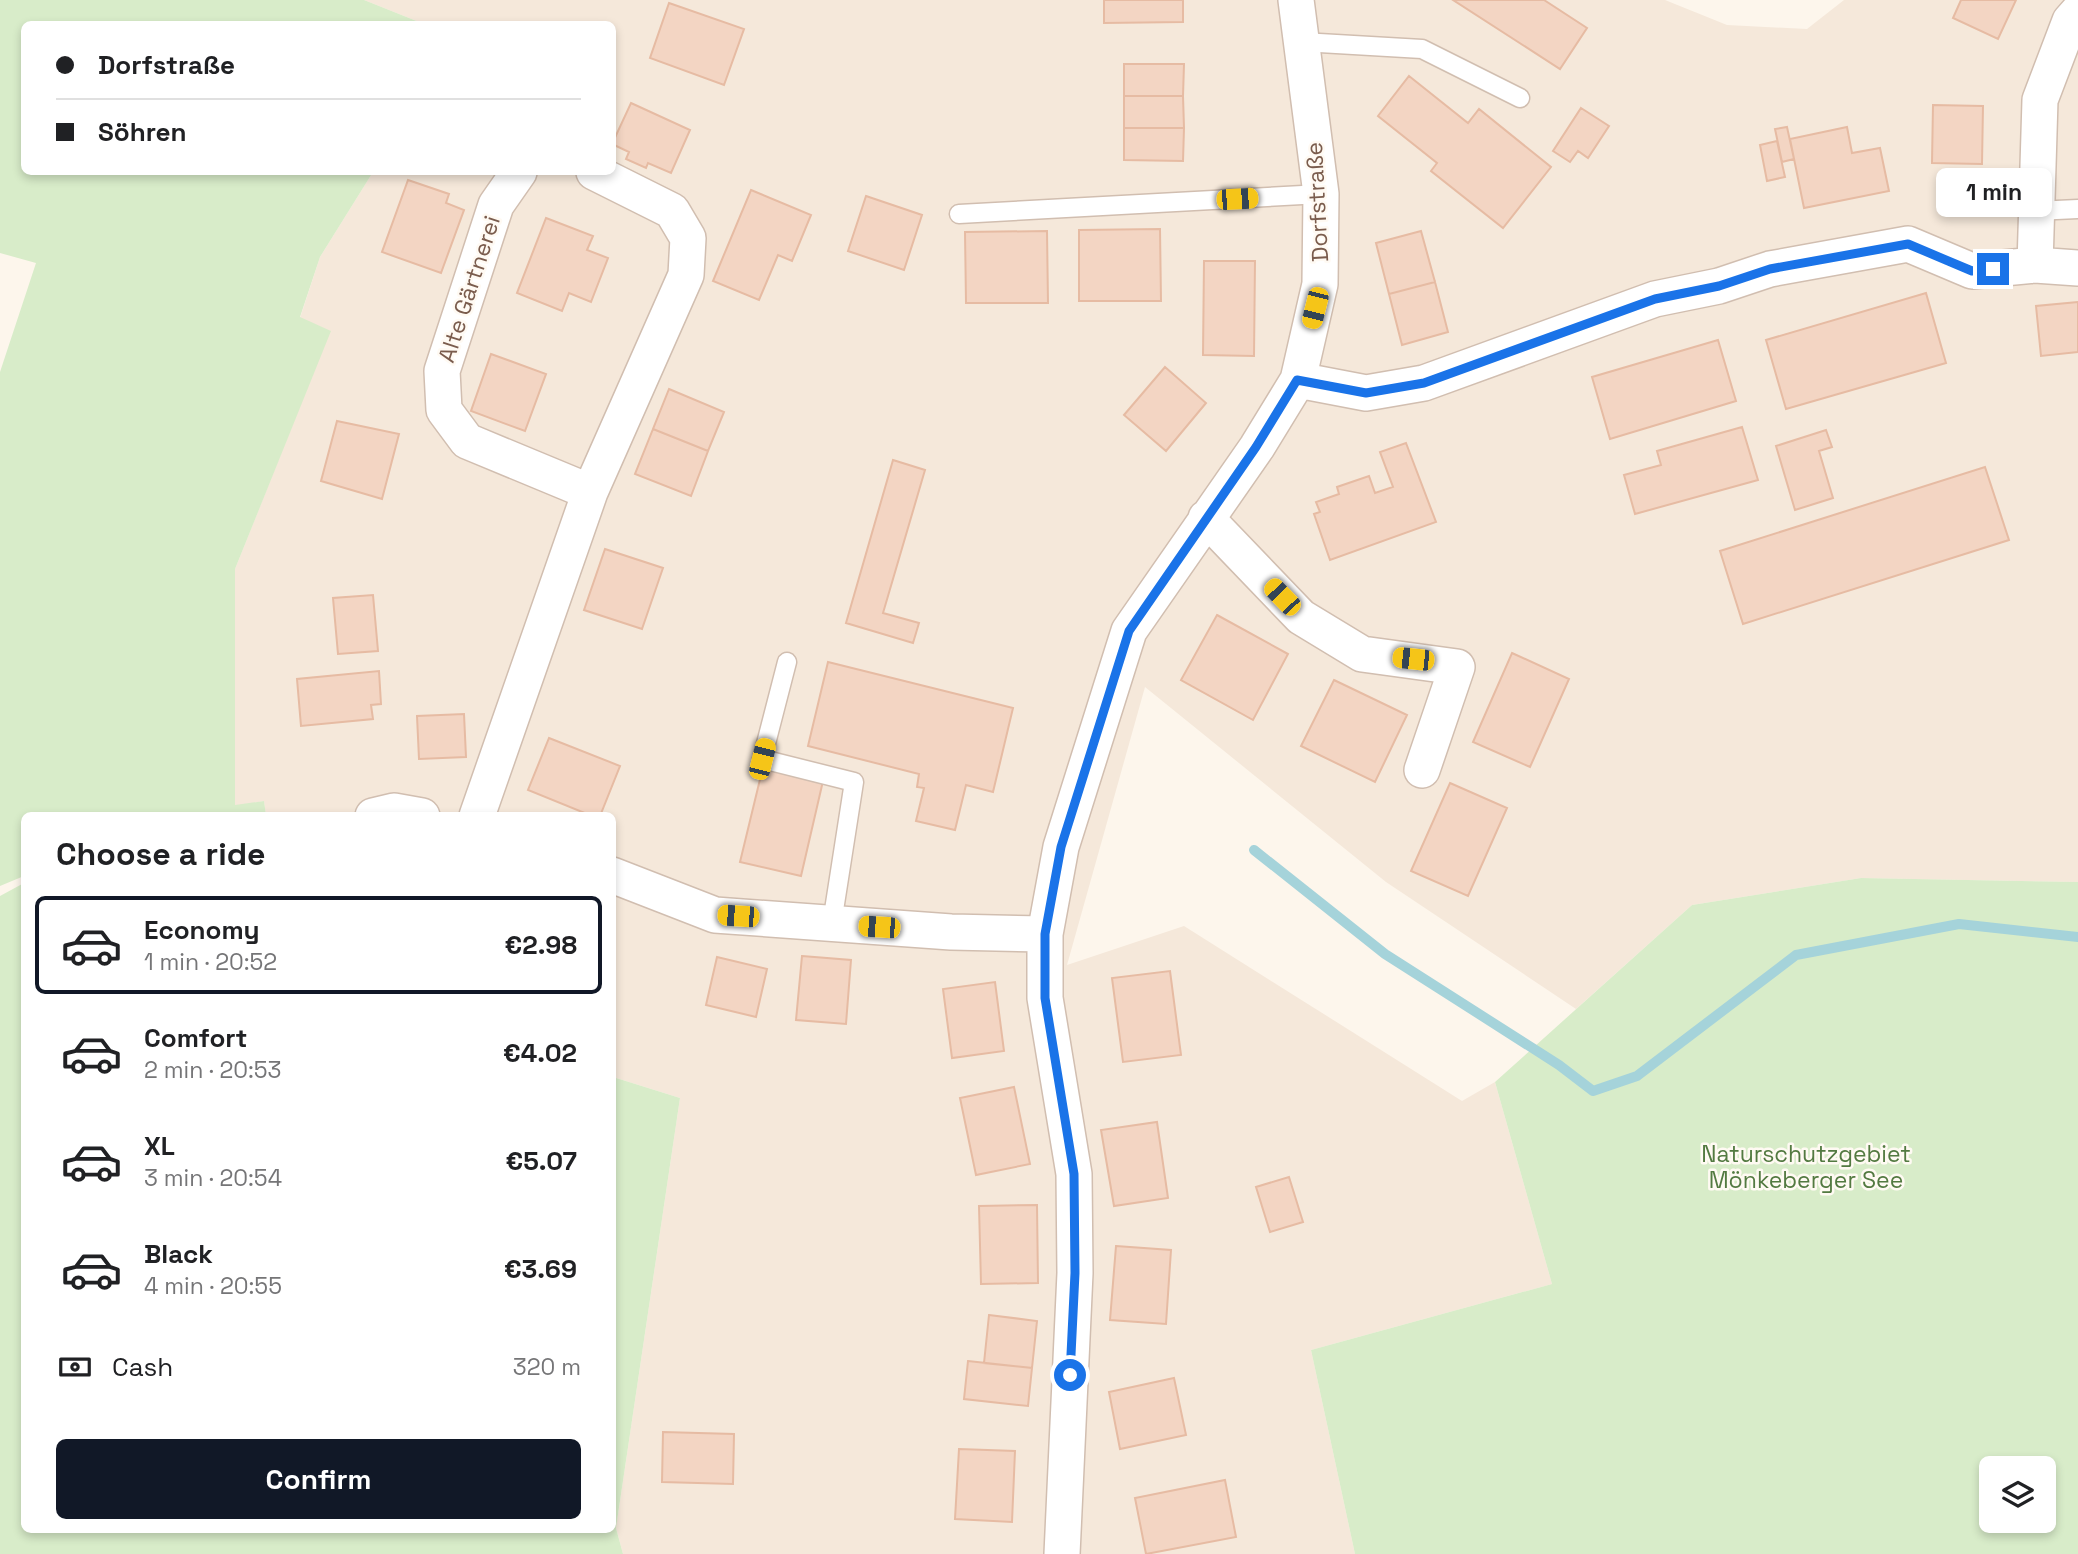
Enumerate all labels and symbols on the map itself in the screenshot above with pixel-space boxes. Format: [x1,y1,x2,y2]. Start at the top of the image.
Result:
street label: Dorfstraße [1299,141,1335,263]
callout: 1 min [1935,168,2051,216]
car [1216,187,1259,211]
street label: Alte Gärtnerei [431,212,507,366]
route end [1977,253,2009,285]
car [1300,285,1331,331]
car [1260,575,1305,619]
car [1392,646,1435,672]
car [747,736,778,782]
car [717,904,760,928]
car [858,915,901,939]
park label: Naturschutzgebiet Mönkeberger See [1701,1139,1911,1195]
route start [1054,1359,1086,1391]

